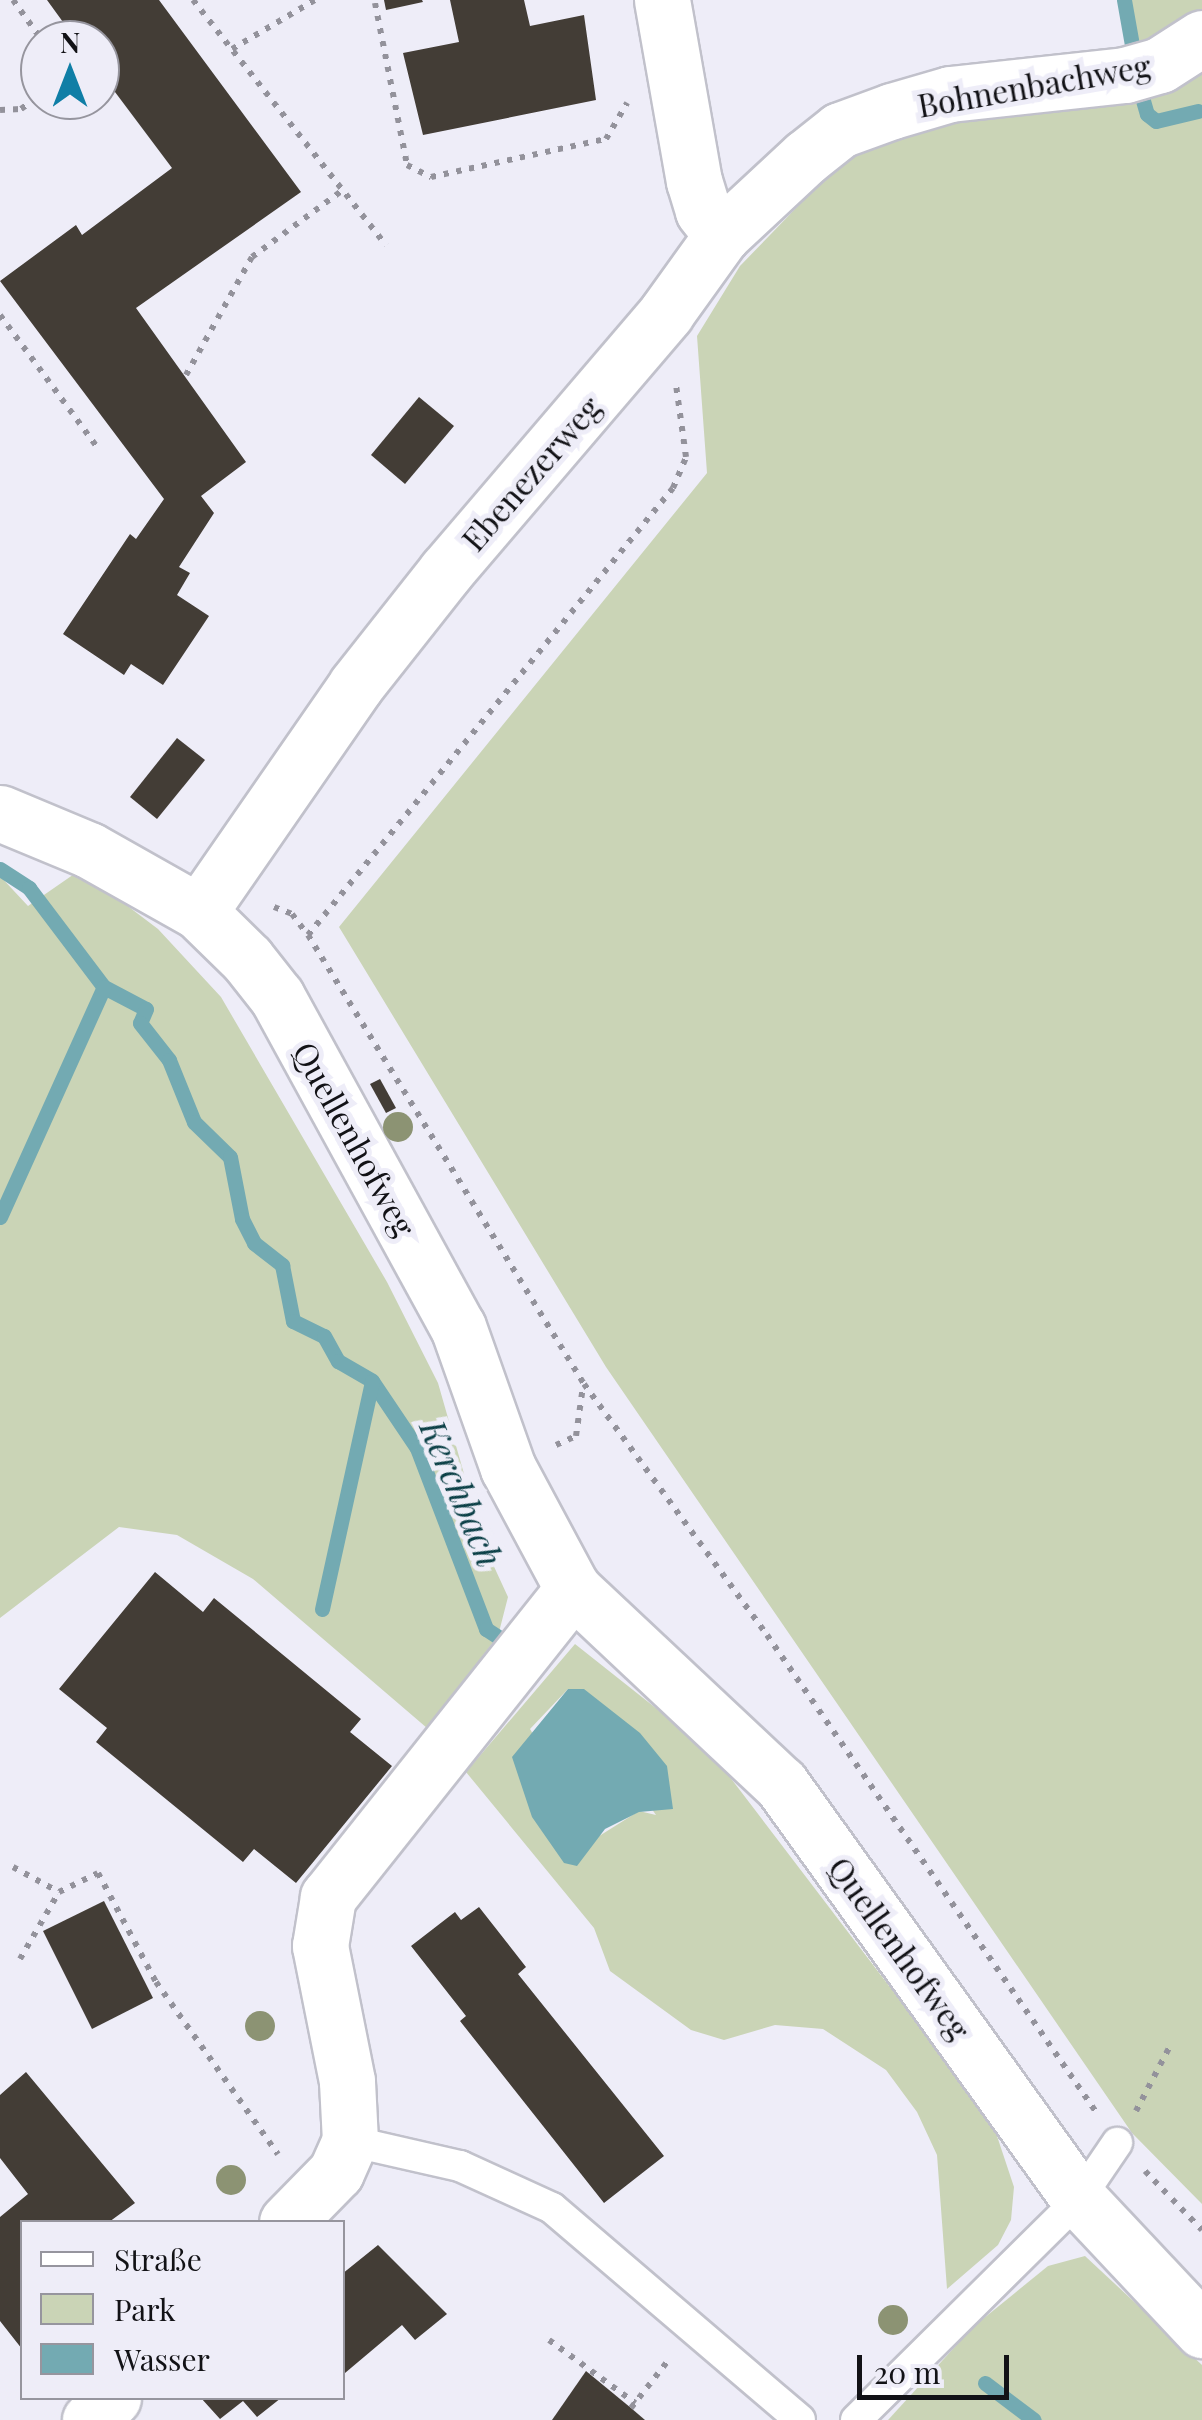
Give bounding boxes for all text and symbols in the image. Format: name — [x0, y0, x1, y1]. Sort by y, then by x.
north arrow — [20, 20, 120, 120]
text: N — [60, 23, 80, 60]
street label: Bohnenbachweg — [915, 46, 1153, 124]
street label: Ebenezerweg — [453, 388, 609, 558]
street label: Quellenhofweg — [286, 1035, 424, 1243]
water label: Kerchbach — [412, 1413, 512, 1573]
street label: Quellenhofweg — [821, 1849, 979, 2047]
legend — [20, 2220, 345, 2400]
text: Straße — [114, 2239, 202, 2279]
text: Park — [114, 2289, 176, 2329]
scale bar — [862, 2335, 1014, 2397]
text: Wasser — [114, 2339, 210, 2379]
text: 20 m — [874, 2352, 940, 2392]

